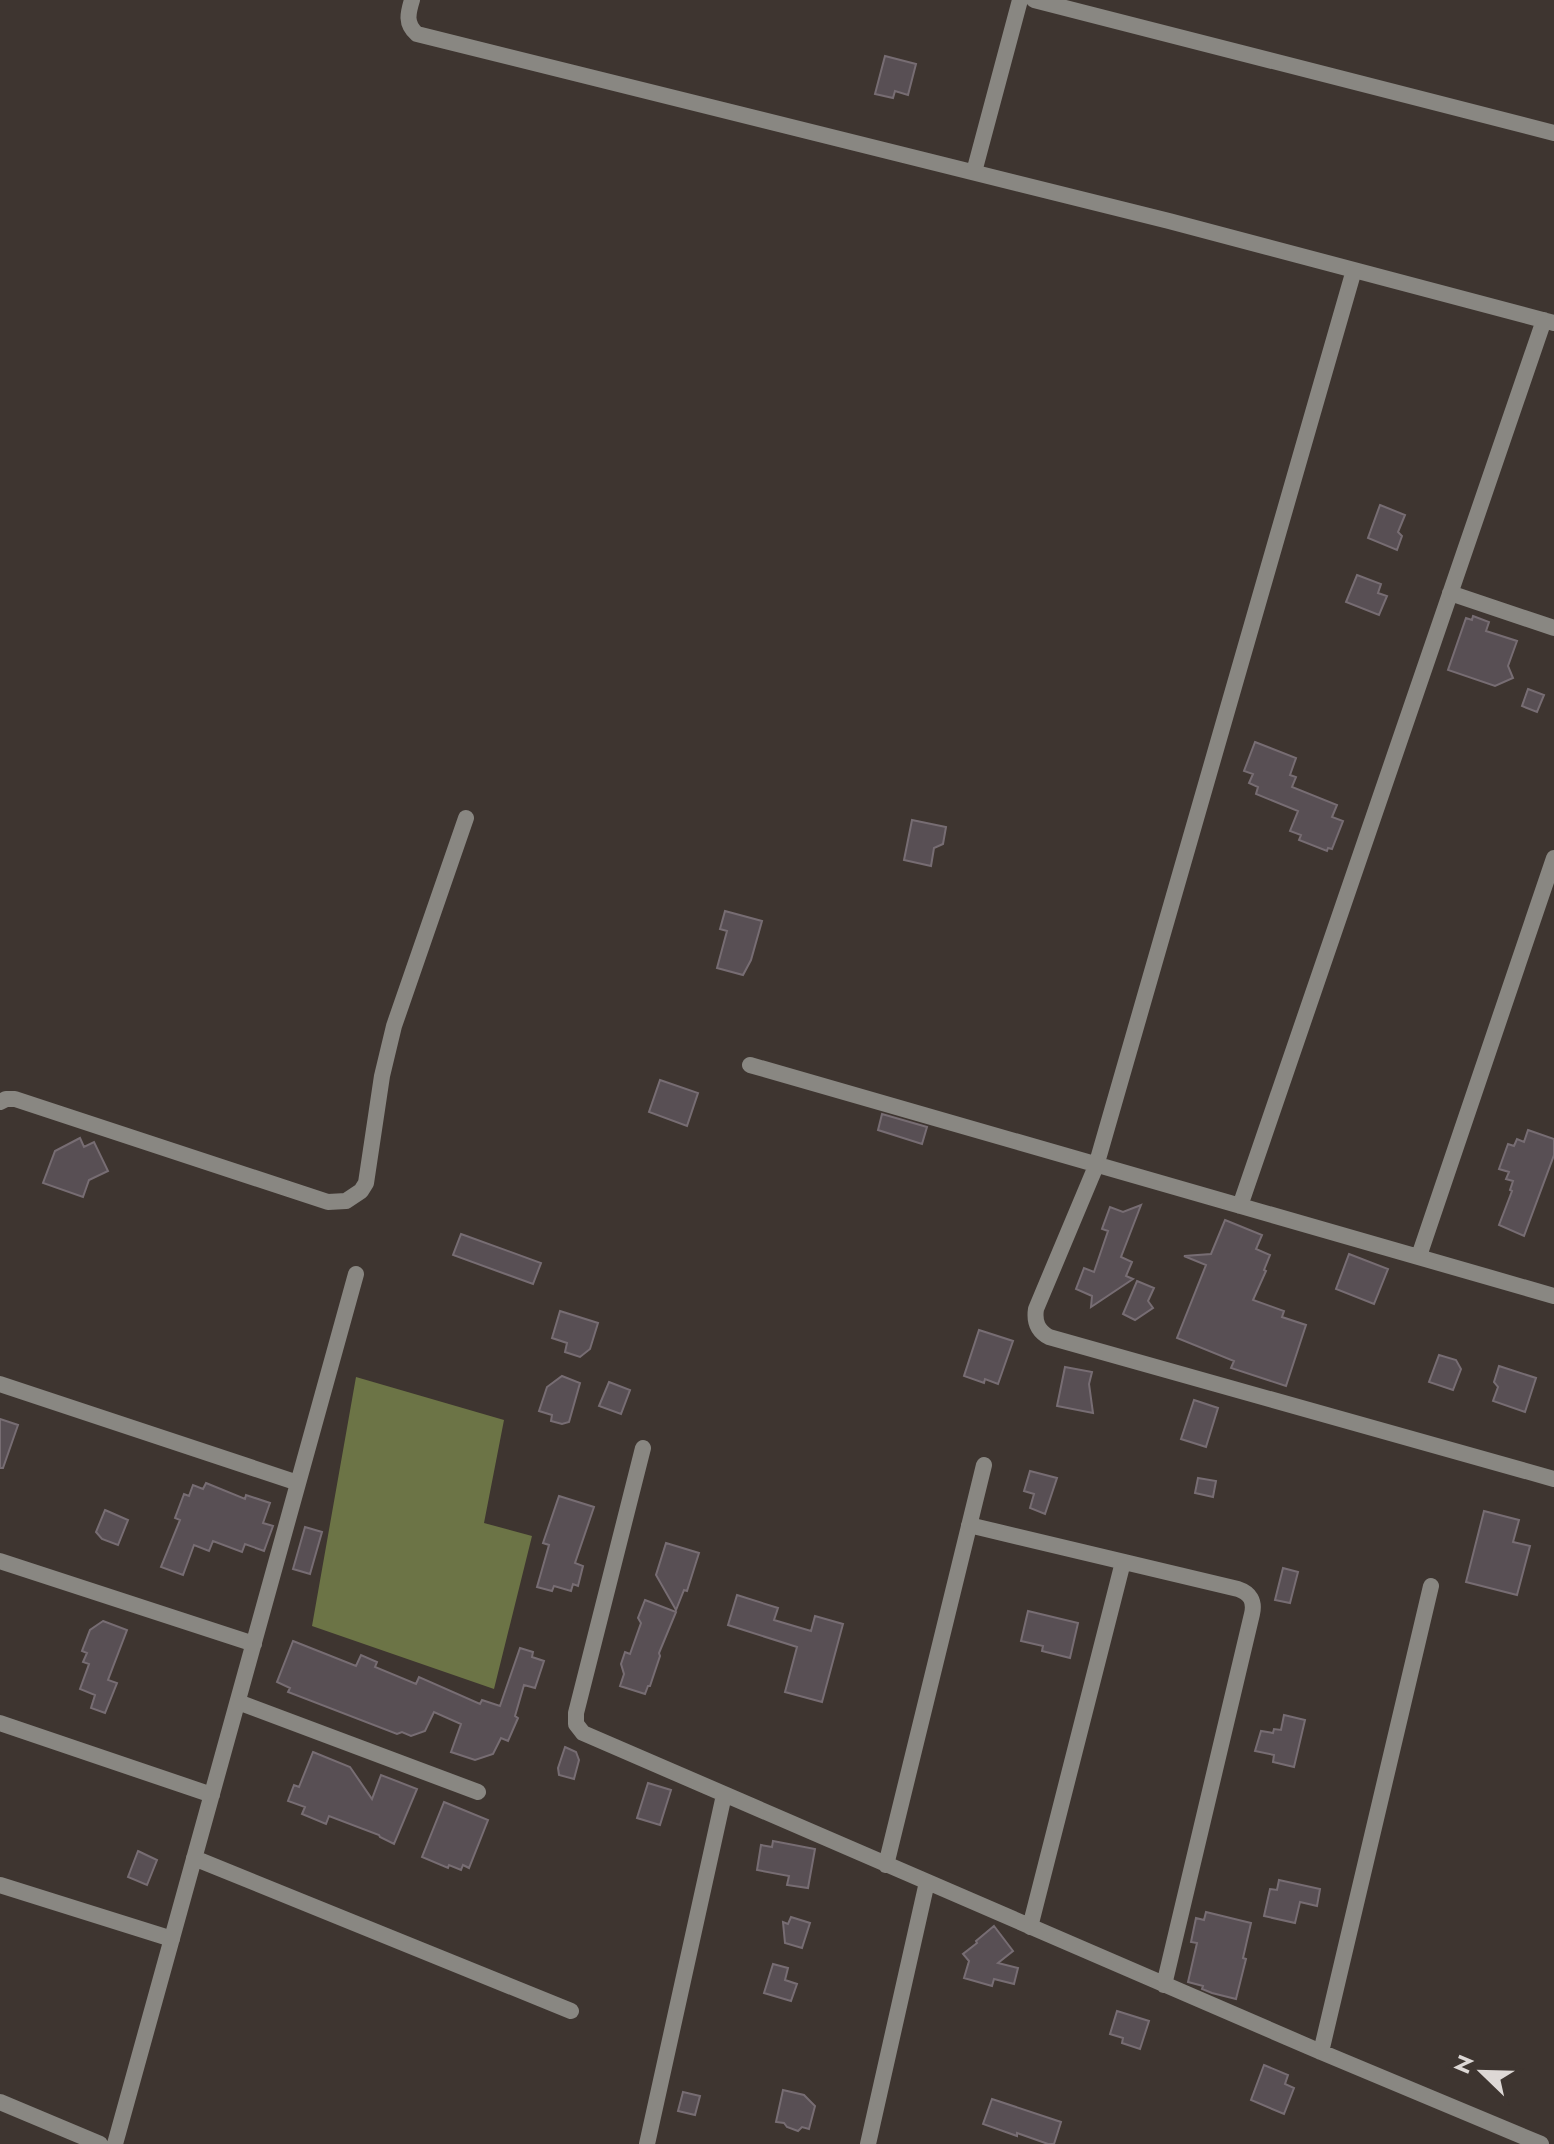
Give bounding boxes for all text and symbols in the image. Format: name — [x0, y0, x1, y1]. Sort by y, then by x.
north arrow — [1442, 2032, 1522, 2112]
text: N — [1445, 2050, 1482, 2078]

